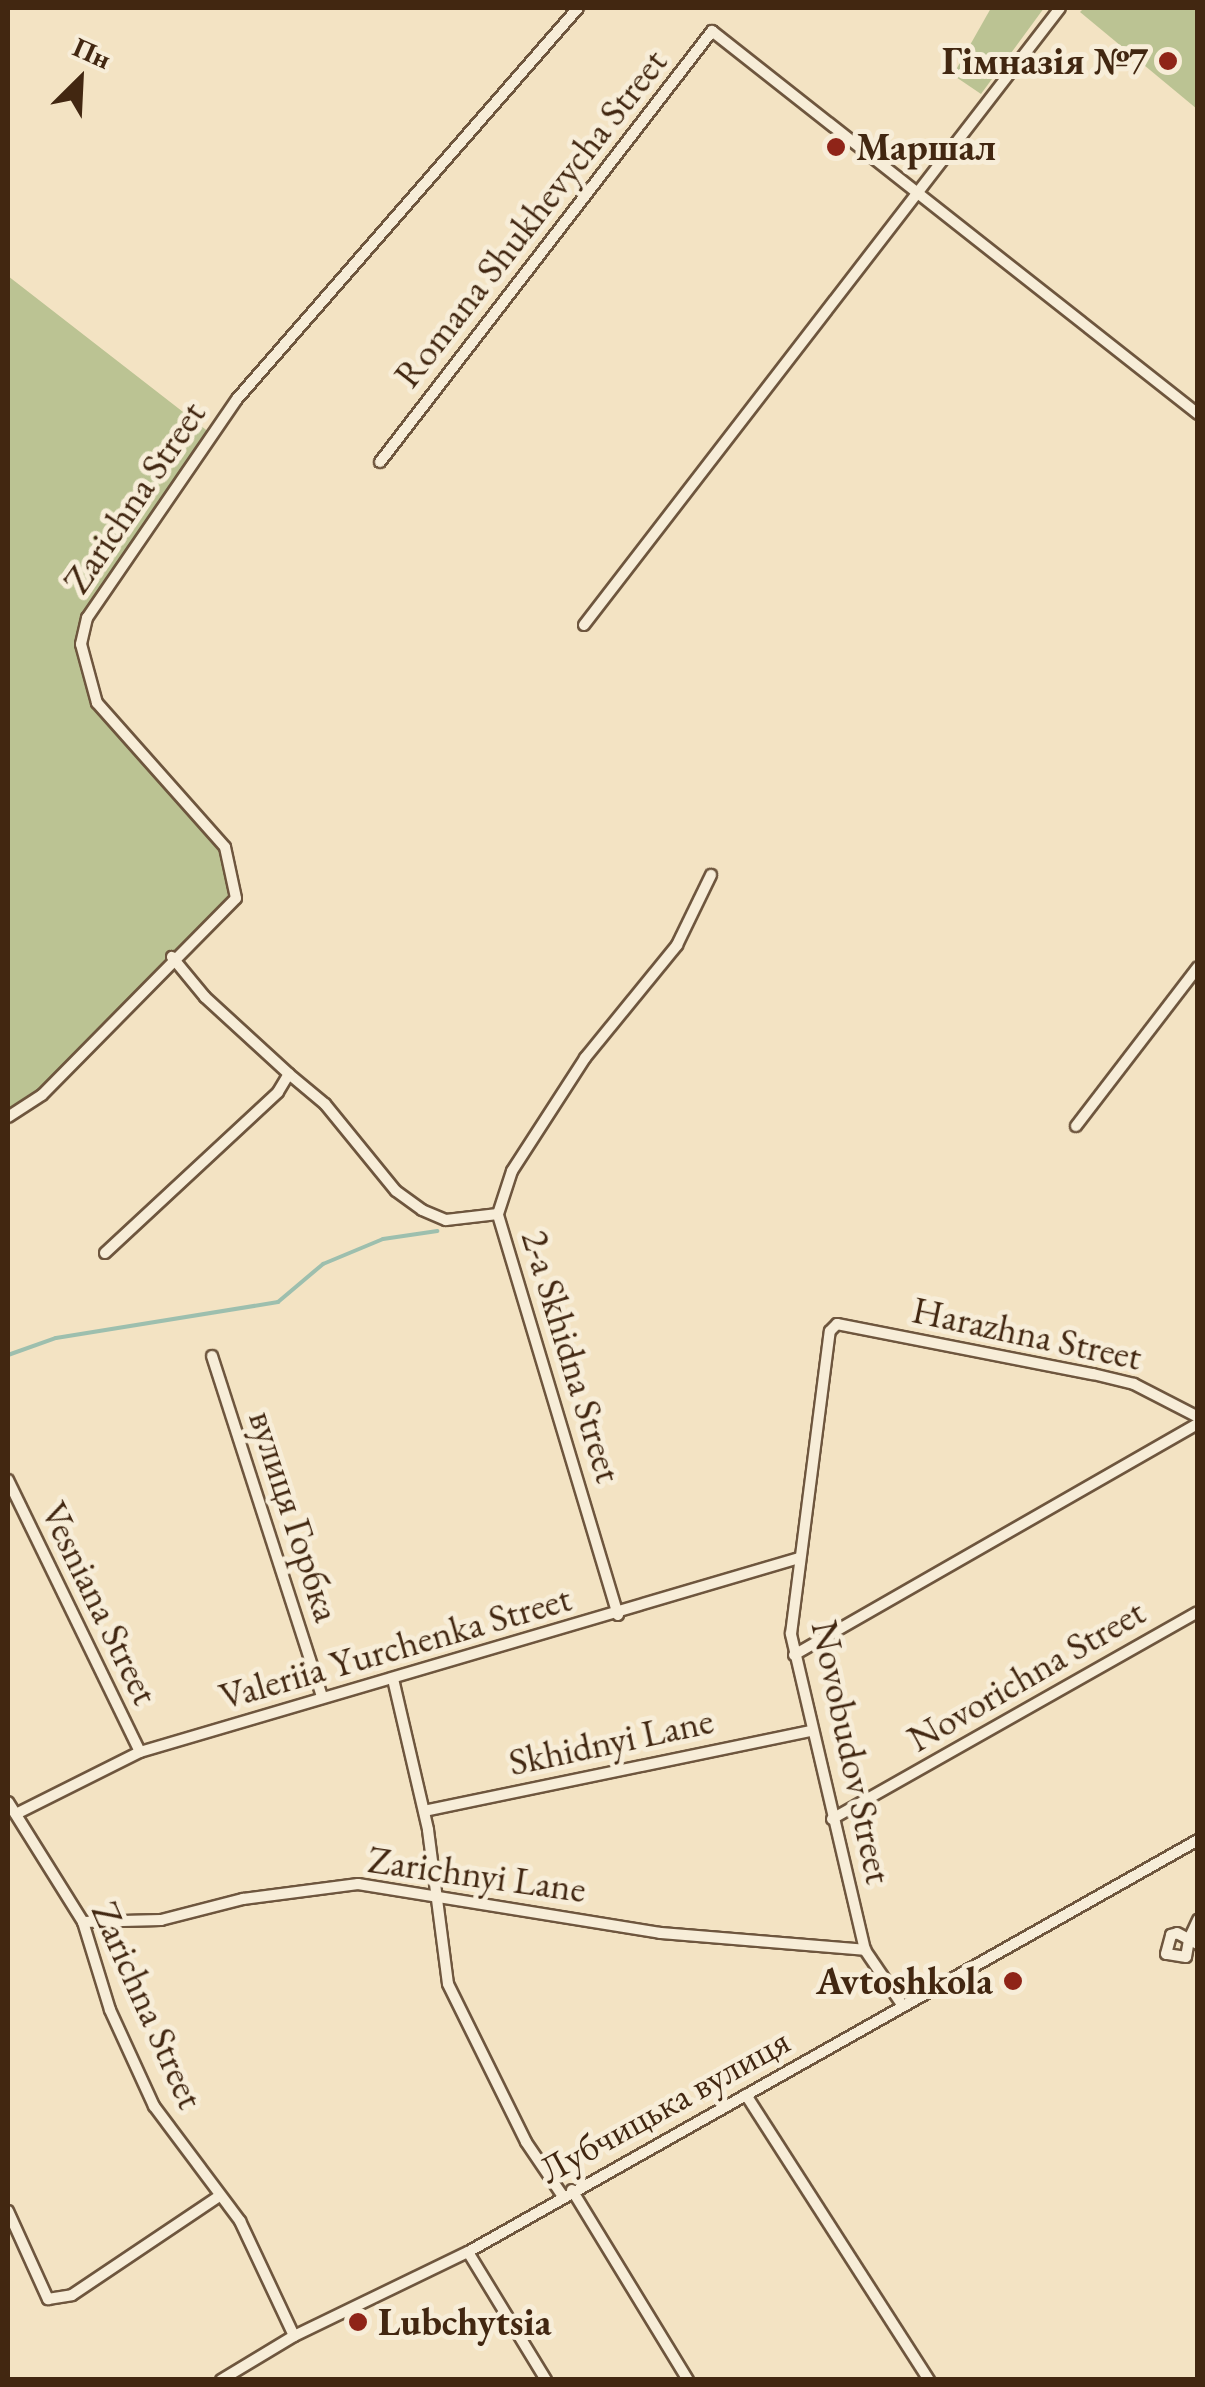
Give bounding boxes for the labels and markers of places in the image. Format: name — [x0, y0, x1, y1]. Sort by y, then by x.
place label: Гімназія №7 — [942, 38, 1148, 84]
marker: Гімназія №7 — [1157, 50, 1179, 72]
place label: Маршал — [856, 124, 996, 170]
marker: Маршал — [825, 136, 847, 158]
place label: Avtoshkola — [816, 1958, 993, 2004]
marker: Avtoshkola — [1002, 1970, 1024, 1992]
place label: Lubchytsia — [378, 2299, 551, 2345]
marker: Lubchytsia — [347, 2311, 369, 2333]

